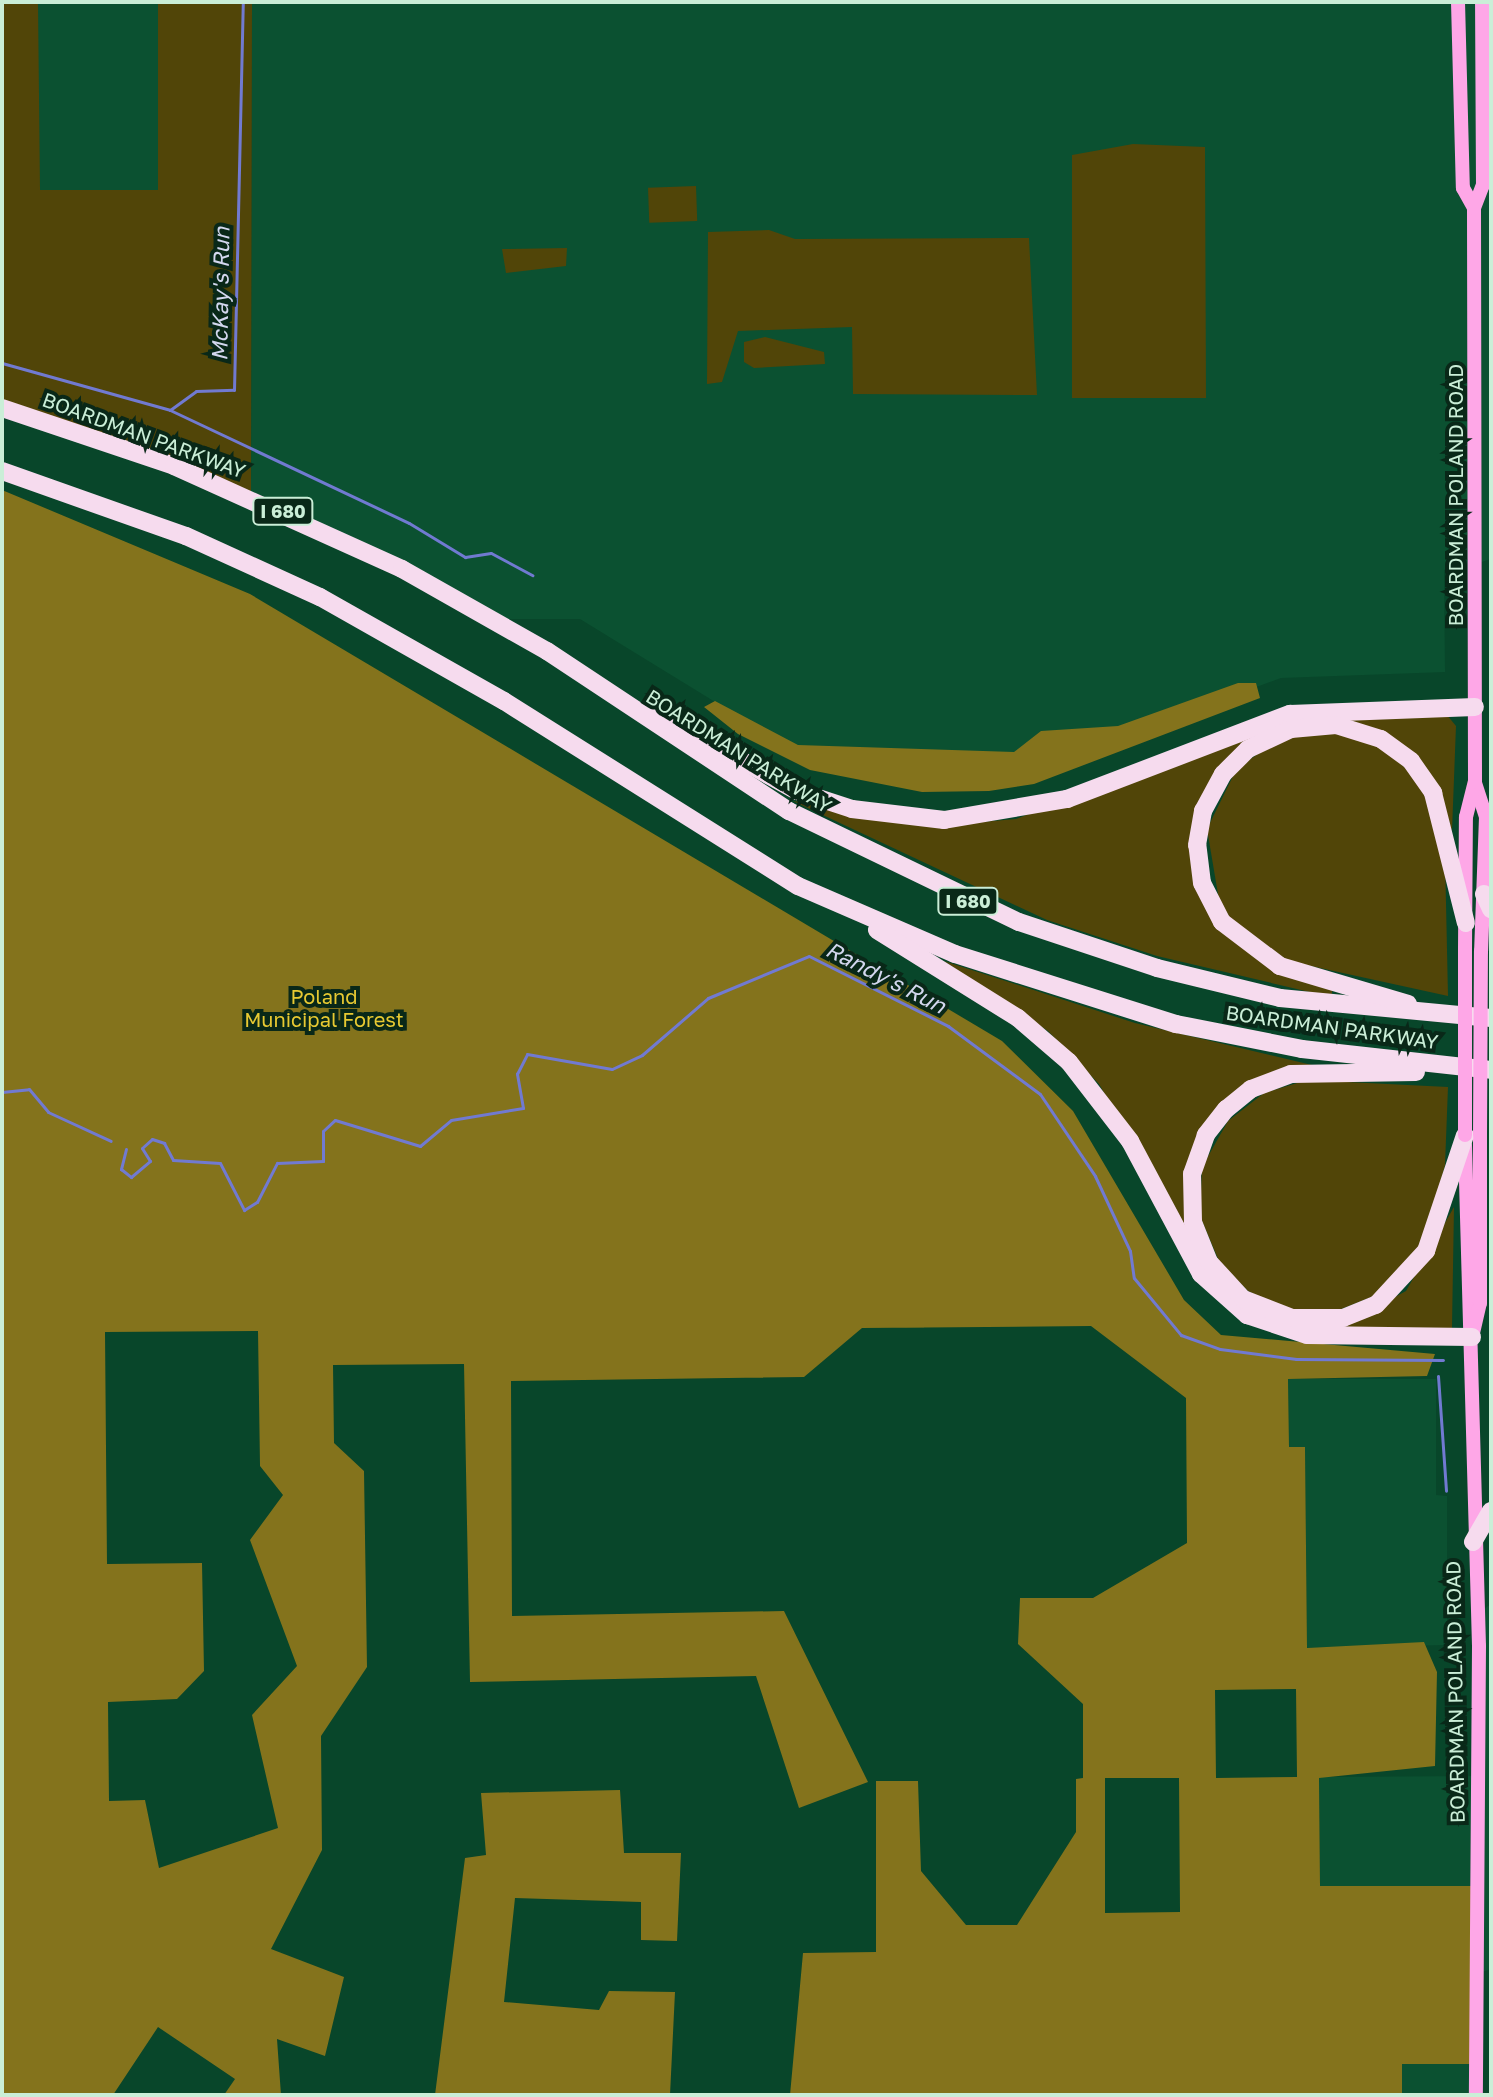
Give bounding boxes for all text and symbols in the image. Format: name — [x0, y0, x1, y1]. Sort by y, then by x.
water label: McKay's Run — [206, 227, 234, 361]
street label: BOARDMAN POLAND ROAD — [1443, 364, 1467, 626]
street label: BOARDMAN PARKWAY — [39, 387, 249, 483]
road number: I 680 — [251, 497, 315, 525]
street label: BOARDMAN PARKWAY — [642, 684, 836, 818]
road number: I 680 — [936, 887, 1000, 915]
water label: Randy's Run — [822, 936, 950, 1018]
park label: Poland Municipal Forest — [244, 984, 404, 1031]
street label: BOARDMAN PARKWAY — [1224, 1000, 1440, 1054]
street label: BOARDMAN POLAND ROAD — [1441, 1561, 1469, 1823]

